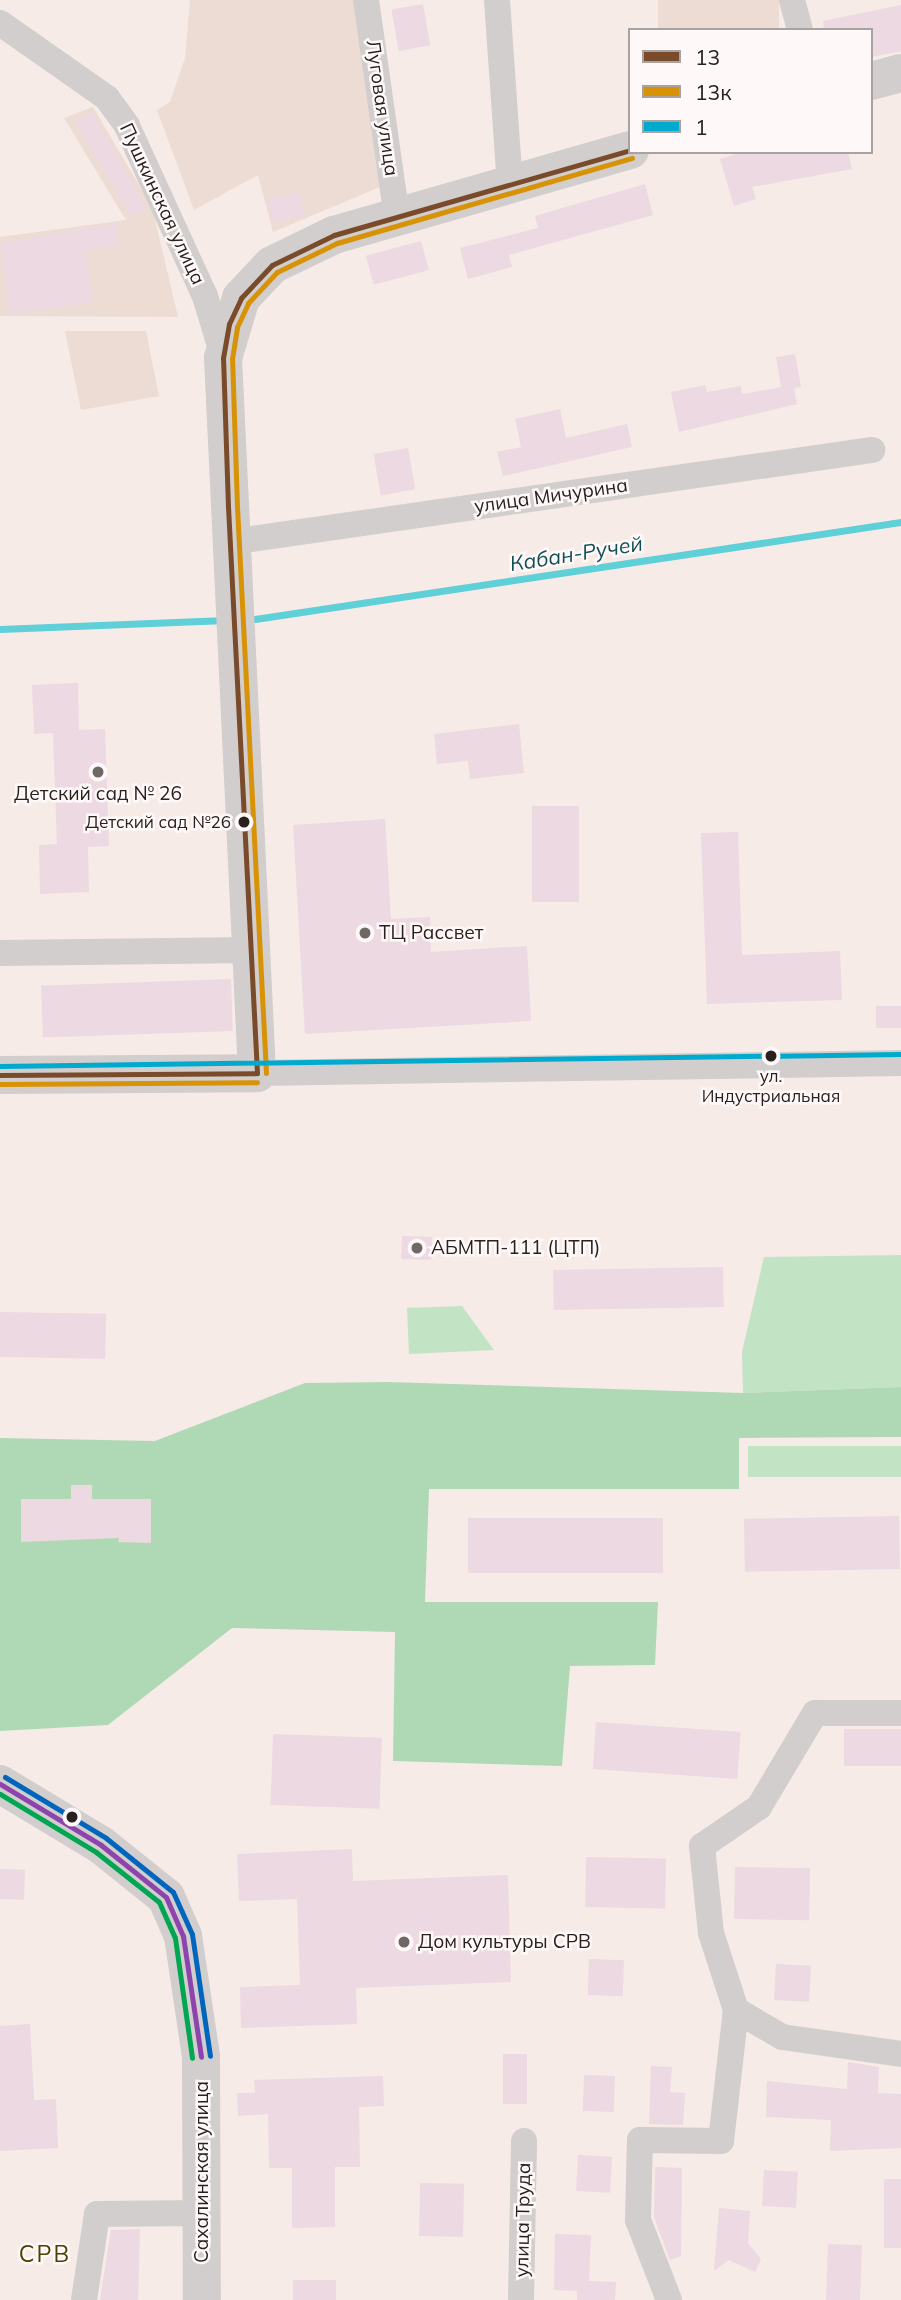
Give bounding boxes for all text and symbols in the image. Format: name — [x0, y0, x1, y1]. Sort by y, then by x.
legend — [628, 28, 873, 154]
street label: Луговая улица — [361, 38, 403, 178]
text: 13 — [695, 44, 720, 70]
text: 13к — [695, 79, 732, 105]
text: 1 — [695, 114, 708, 140]
street label: Пушкинская улица — [115, 120, 209, 288]
street label: улица Мичурина — [473, 474, 629, 518]
water label: Кабан-Ручей — [508, 530, 644, 576]
marker: Детский сад № 26 — [90, 764, 106, 780]
place label: Детский сад № 26 — [14, 783, 182, 805]
place label: Детский сад №26 — [85, 812, 231, 832]
marker: Детский сад №26 — [237, 815, 251, 829]
place label: ТЦ Рассвет — [379, 922, 483, 944]
marker: ТЦ Рассвет — [357, 925, 373, 941]
marker: ул. Индустриальная — [764, 1049, 778, 1063]
place label: ул. Индустриальная — [702, 1066, 840, 1106]
place label: АБМТП-111 (ЦТП) — [431, 1237, 600, 1259]
marker: АБМТП-111 (ЦТП) — [409, 1240, 425, 1256]
unlabelled marker — [65, 1810, 79, 1824]
place label: Дом культуры СРВ — [418, 1931, 591, 1953]
marker: Дом культуры СРВ — [396, 1934, 412, 1950]
street label: Сахалинская улица — [191, 2081, 213, 2263]
street label: улица Труда — [511, 2162, 535, 2278]
district label: СРВ — [19, 2240, 71, 2268]

